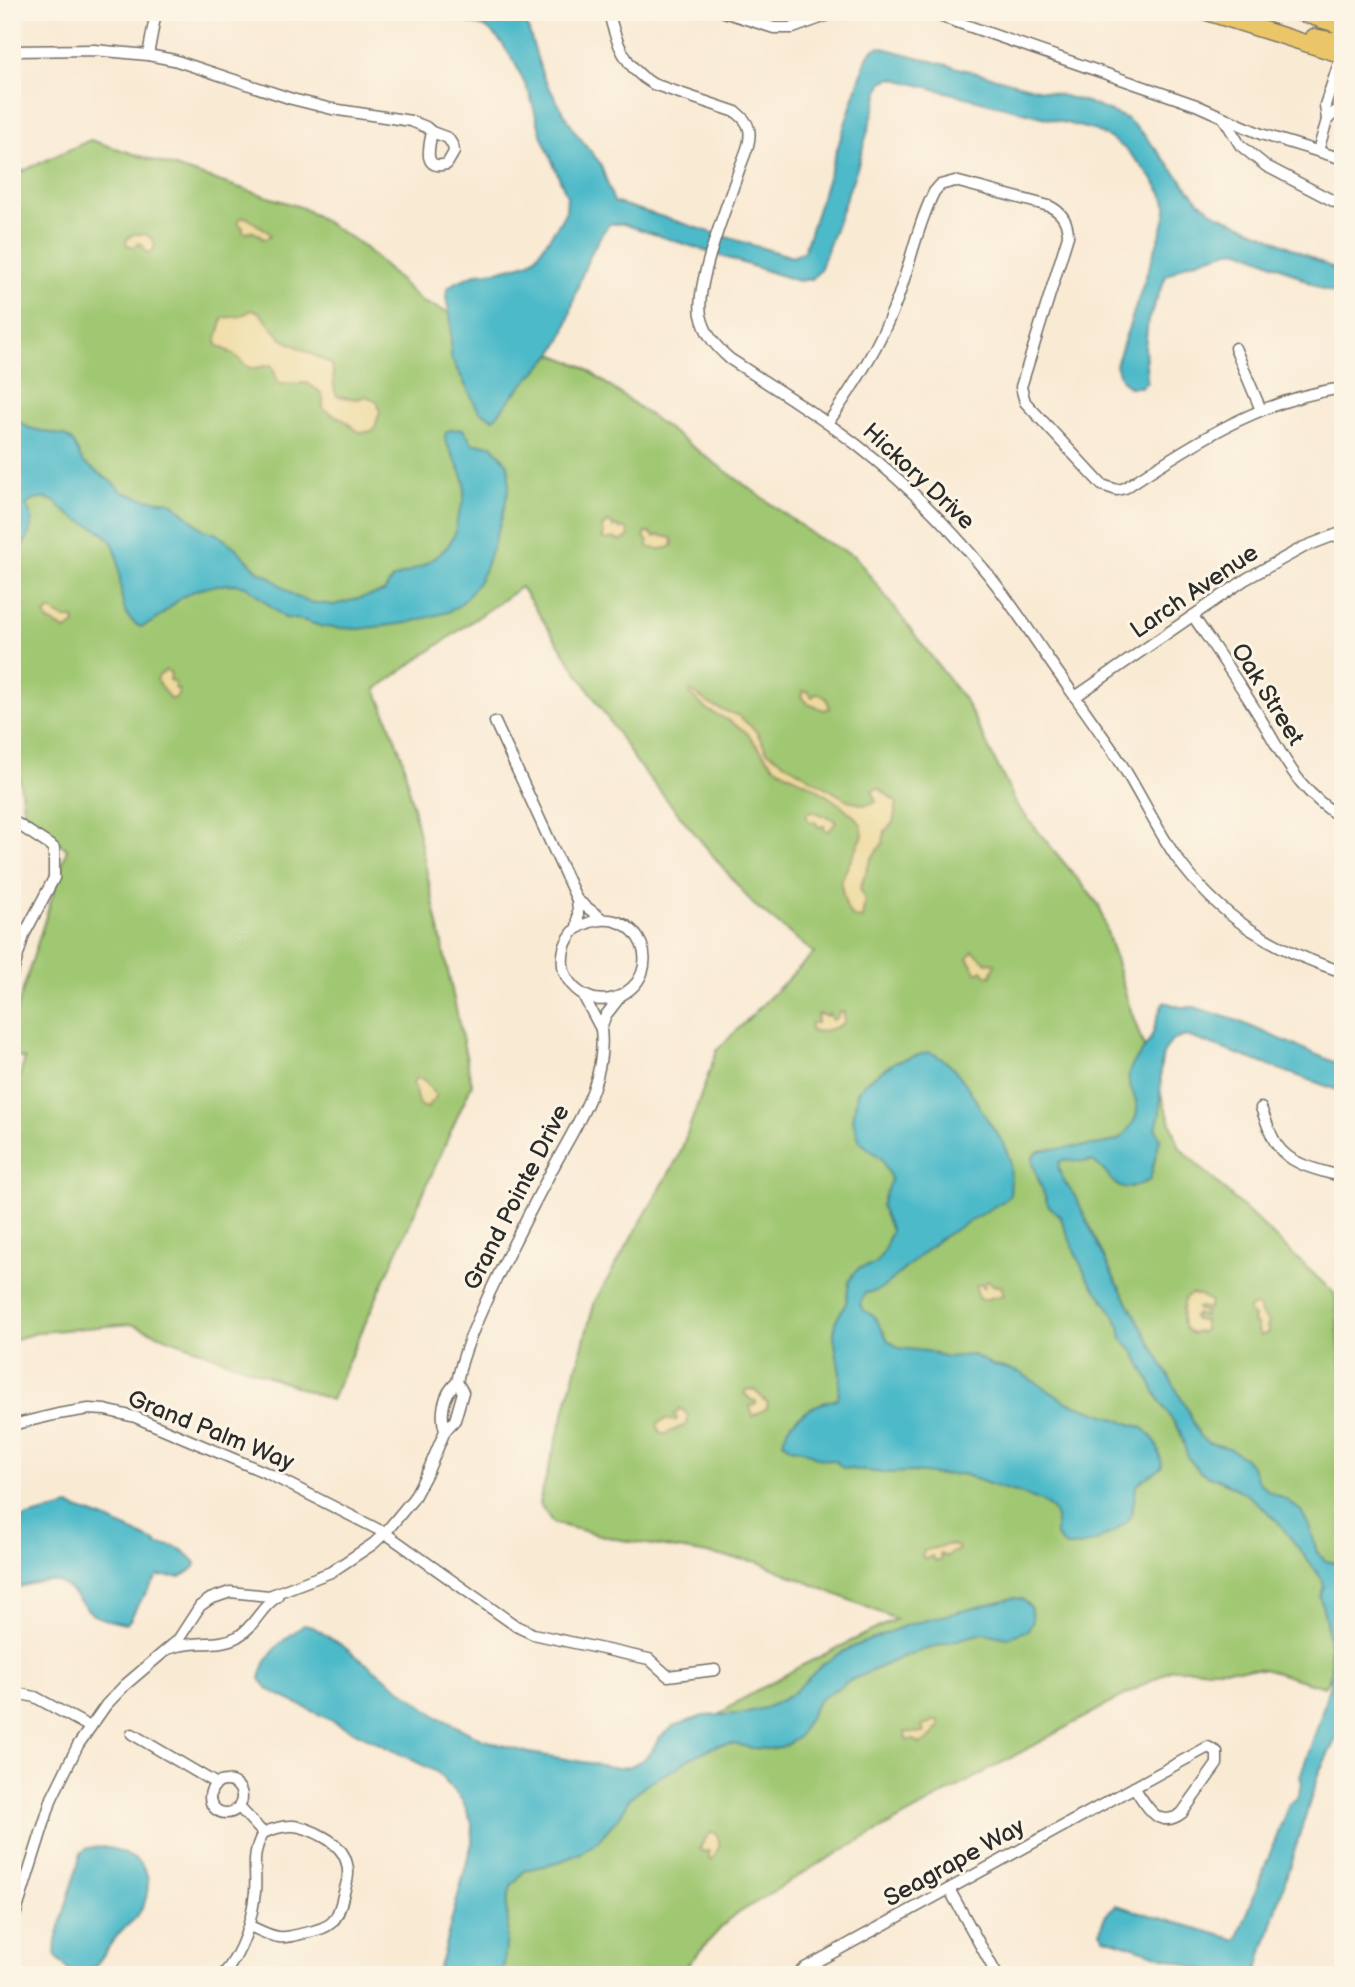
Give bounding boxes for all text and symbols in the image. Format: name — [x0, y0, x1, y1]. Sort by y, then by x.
street label: Hickory Drive — [856, 417, 981, 536]
street label: Larch Avenue — [1125, 538, 1264, 645]
street label: Oak Street — [1225, 638, 1311, 751]
street label: Grand Pointe Drive — [457, 1100, 576, 1295]
street label: Grand Palm Way — [123, 1384, 298, 1477]
street label: Seagrape Way — [879, 1812, 1030, 1913]

